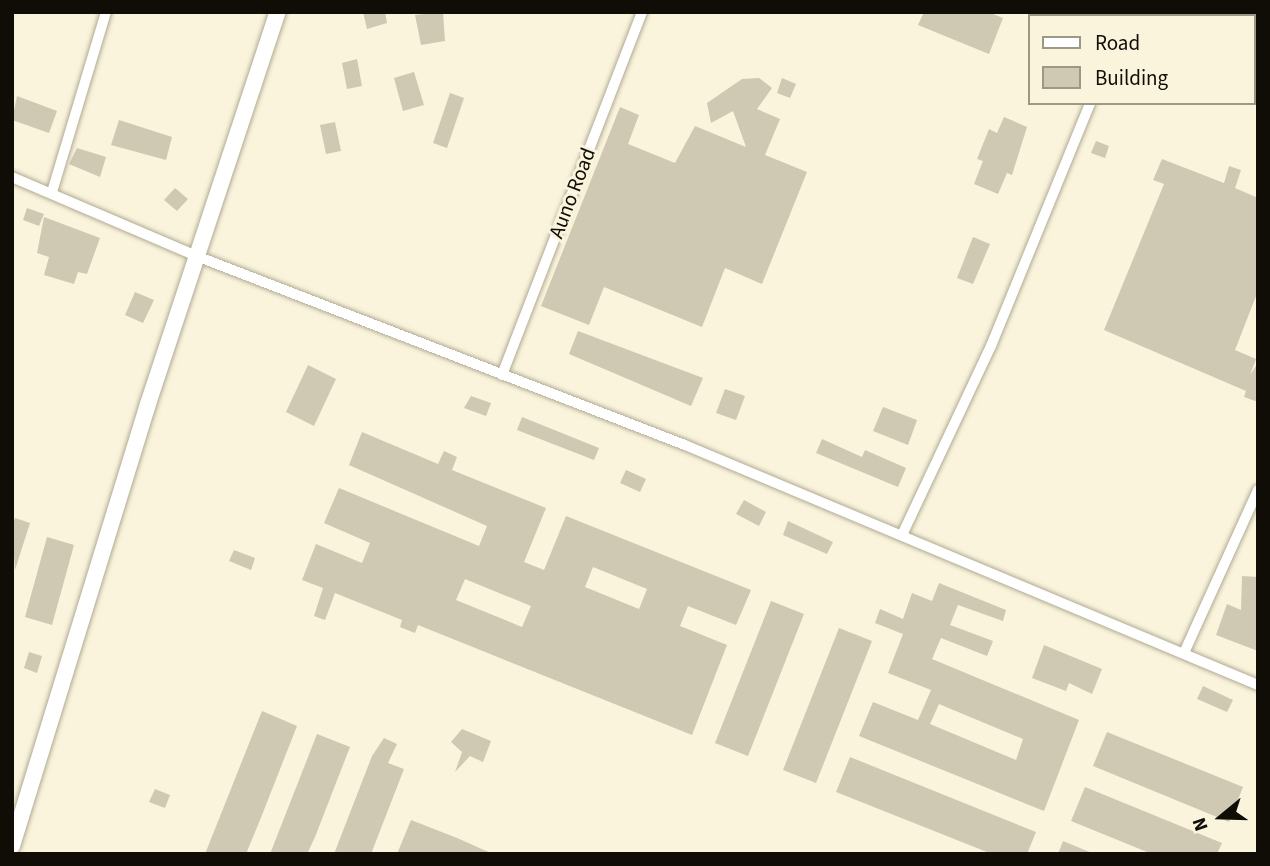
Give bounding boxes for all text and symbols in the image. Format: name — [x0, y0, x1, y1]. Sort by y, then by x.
legend — [1028, 14, 1256, 105]
text: Road — [1095, 28, 1140, 58]
text: Building — [1095, 63, 1168, 93]
street label: Auno Road — [543, 144, 601, 242]
north arrow — [1186, 782, 1256, 852]
text: N — [1186, 814, 1215, 834]

